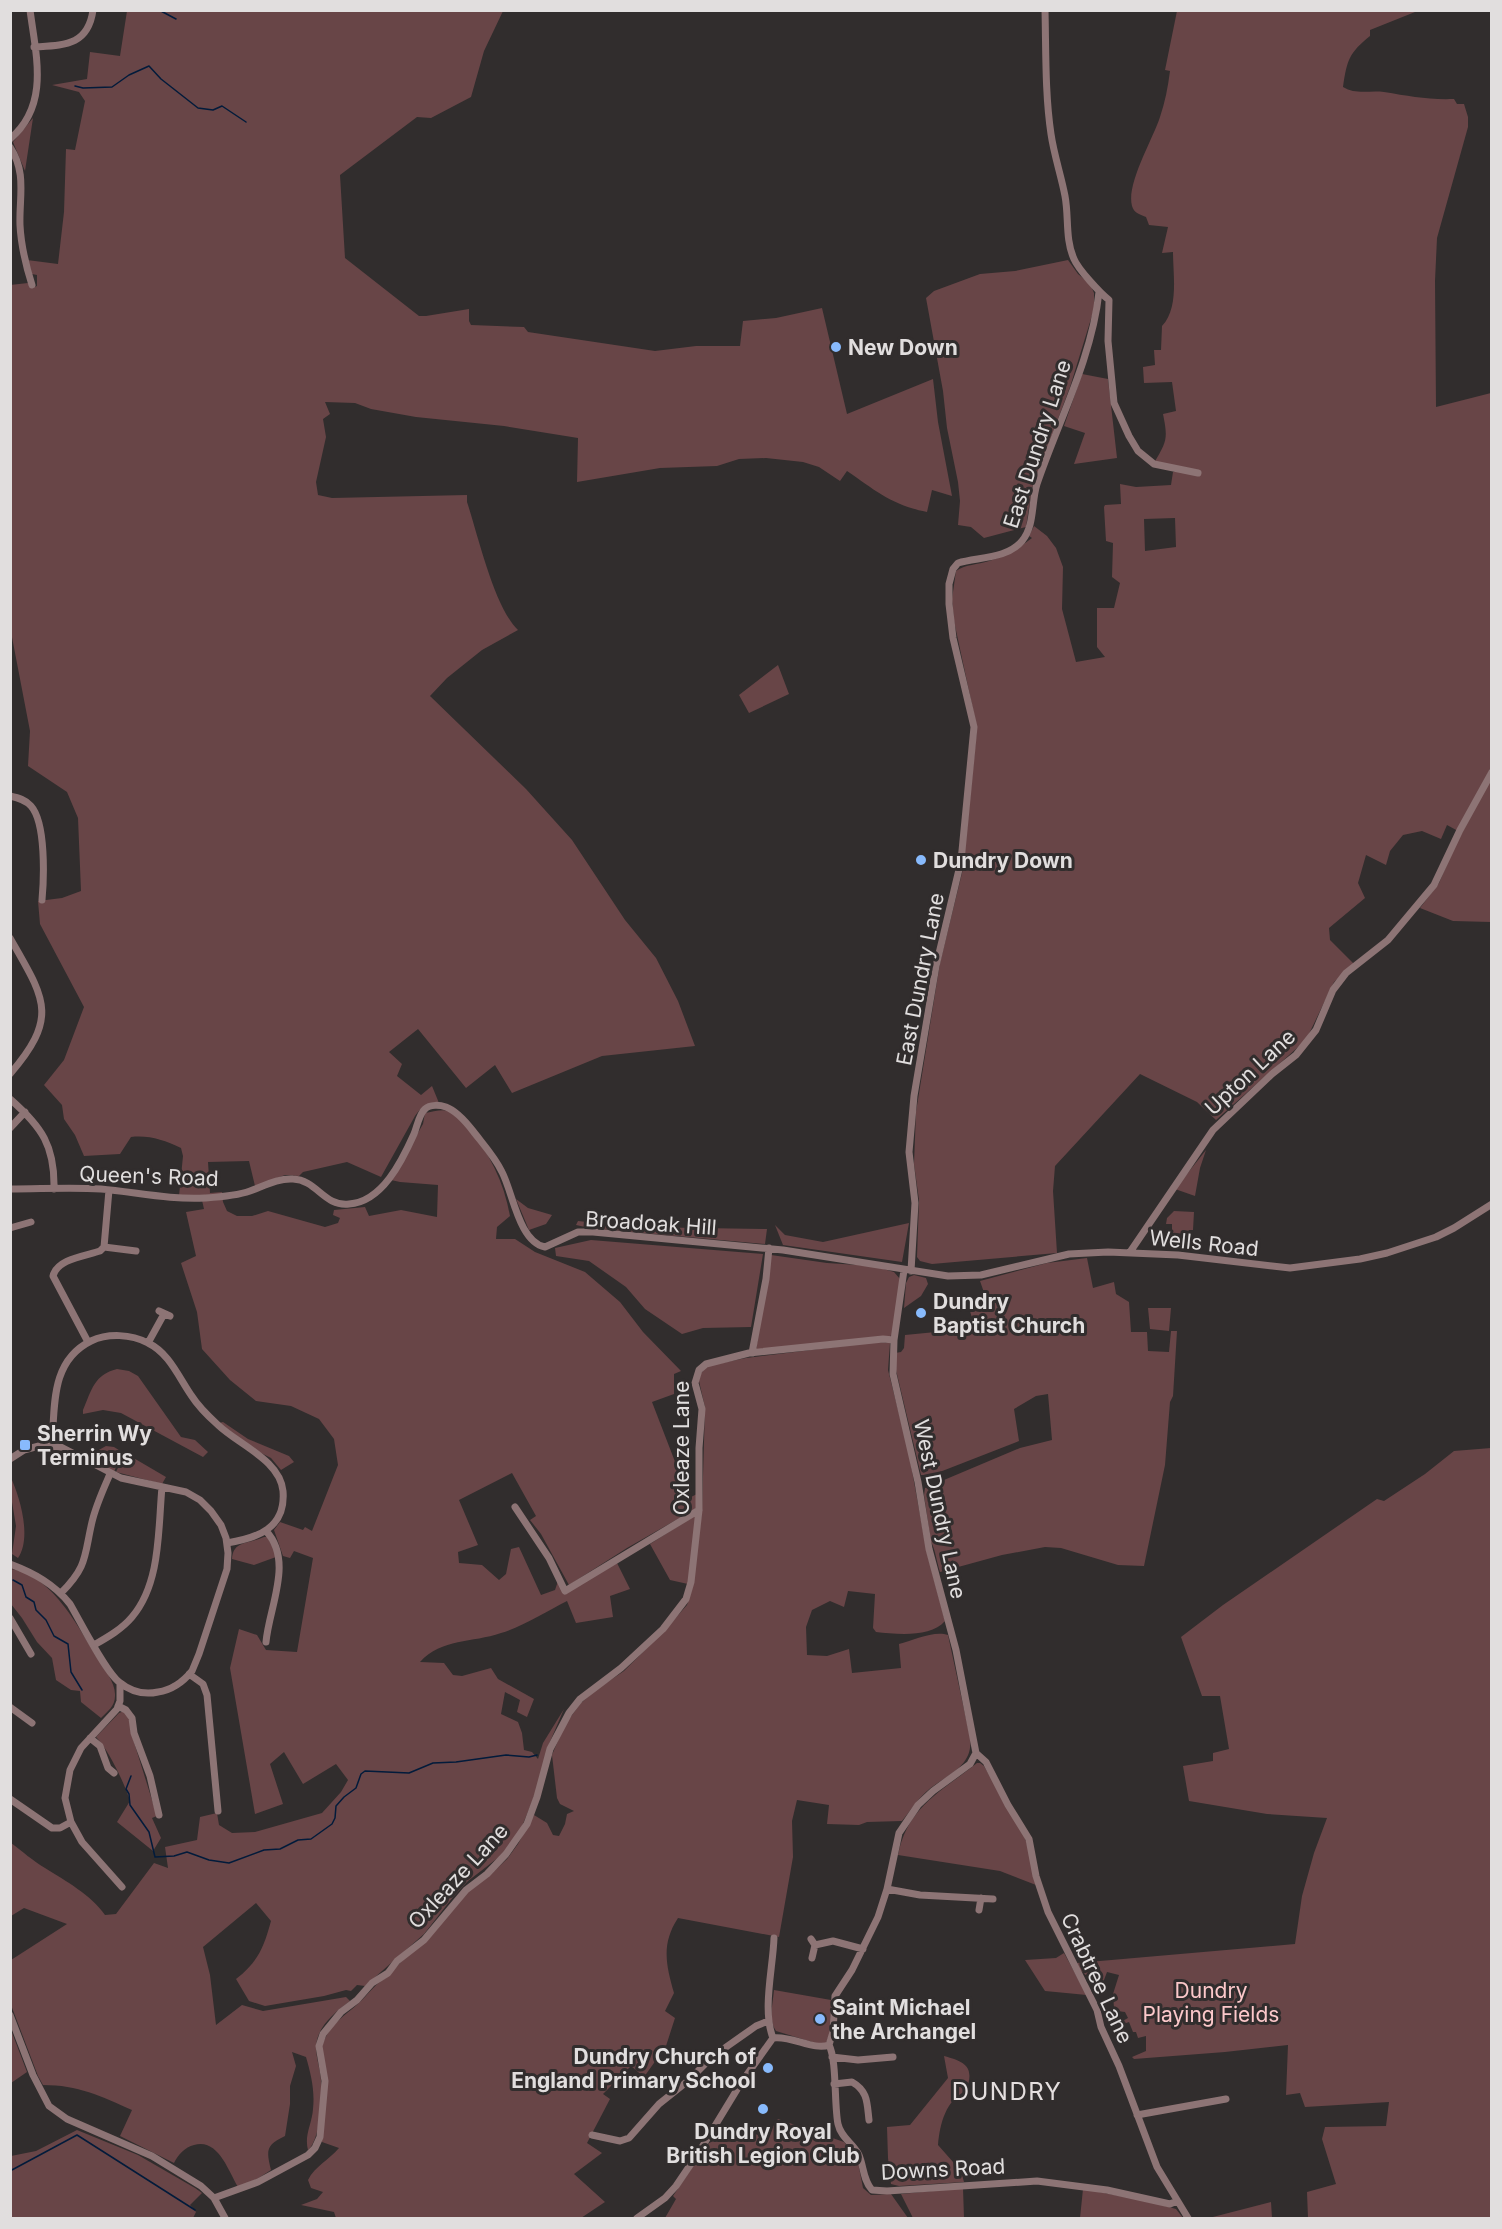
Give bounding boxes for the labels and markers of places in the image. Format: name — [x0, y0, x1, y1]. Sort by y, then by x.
place label: New Down — [848, 335, 958, 360]
marker: New Down — [829, 340, 843, 354]
place label: Dundry Down — [933, 848, 1073, 873]
marker: Dundry Down — [914, 853, 928, 867]
place label: Dundry Baptist Church — [933, 1289, 1085, 1338]
marker: Dundry Baptist Church — [914, 1306, 928, 1320]
place label: Sherrin Wy Terminus — [37, 1421, 152, 1470]
marker: Sherrin Wy Terminus — [18, 1438, 32, 1452]
place label: Saint Michael the Archangel — [832, 1995, 976, 2044]
marker: Saint Michael the Archangel — [813, 2012, 827, 2026]
place label: Dundry Church of England Primary School — [511, 2044, 757, 2093]
marker: Dundry Church of England Primary School — [761, 2061, 775, 2075]
marker: Dundry Royal British Legion Club — [756, 2102, 770, 2116]
place label: Dundry Royal British Legion Club — [666, 2119, 860, 2168]

